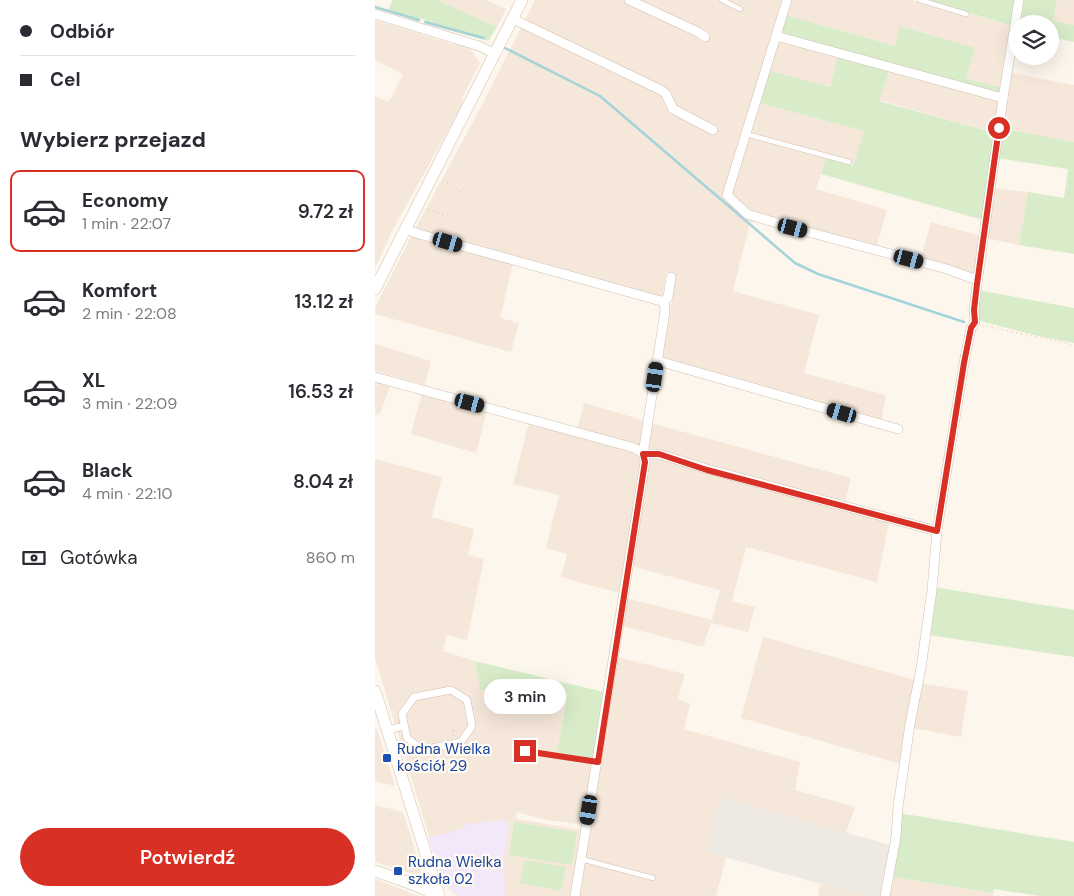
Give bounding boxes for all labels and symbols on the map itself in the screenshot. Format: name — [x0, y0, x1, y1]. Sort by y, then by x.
route start — [988, 117, 1010, 139]
car — [776, 217, 809, 239]
car — [431, 231, 464, 253]
car — [892, 248, 925, 270]
car — [645, 361, 664, 393]
car — [453, 392, 486, 414]
car — [825, 402, 858, 424]
callout: 3 min — [484, 678, 566, 714]
place label: Rudna Wielka kościół 29 — [397, 739, 490, 776]
route end — [514, 740, 536, 762]
marker: Rudna Wielka kościół 29 — [381, 752, 393, 764]
car — [579, 794, 598, 826]
place label: Rudna Wielka szkoła 02 — [408, 852, 501, 889]
marker: Rudna Wielka szkoła 02 — [392, 865, 404, 877]

